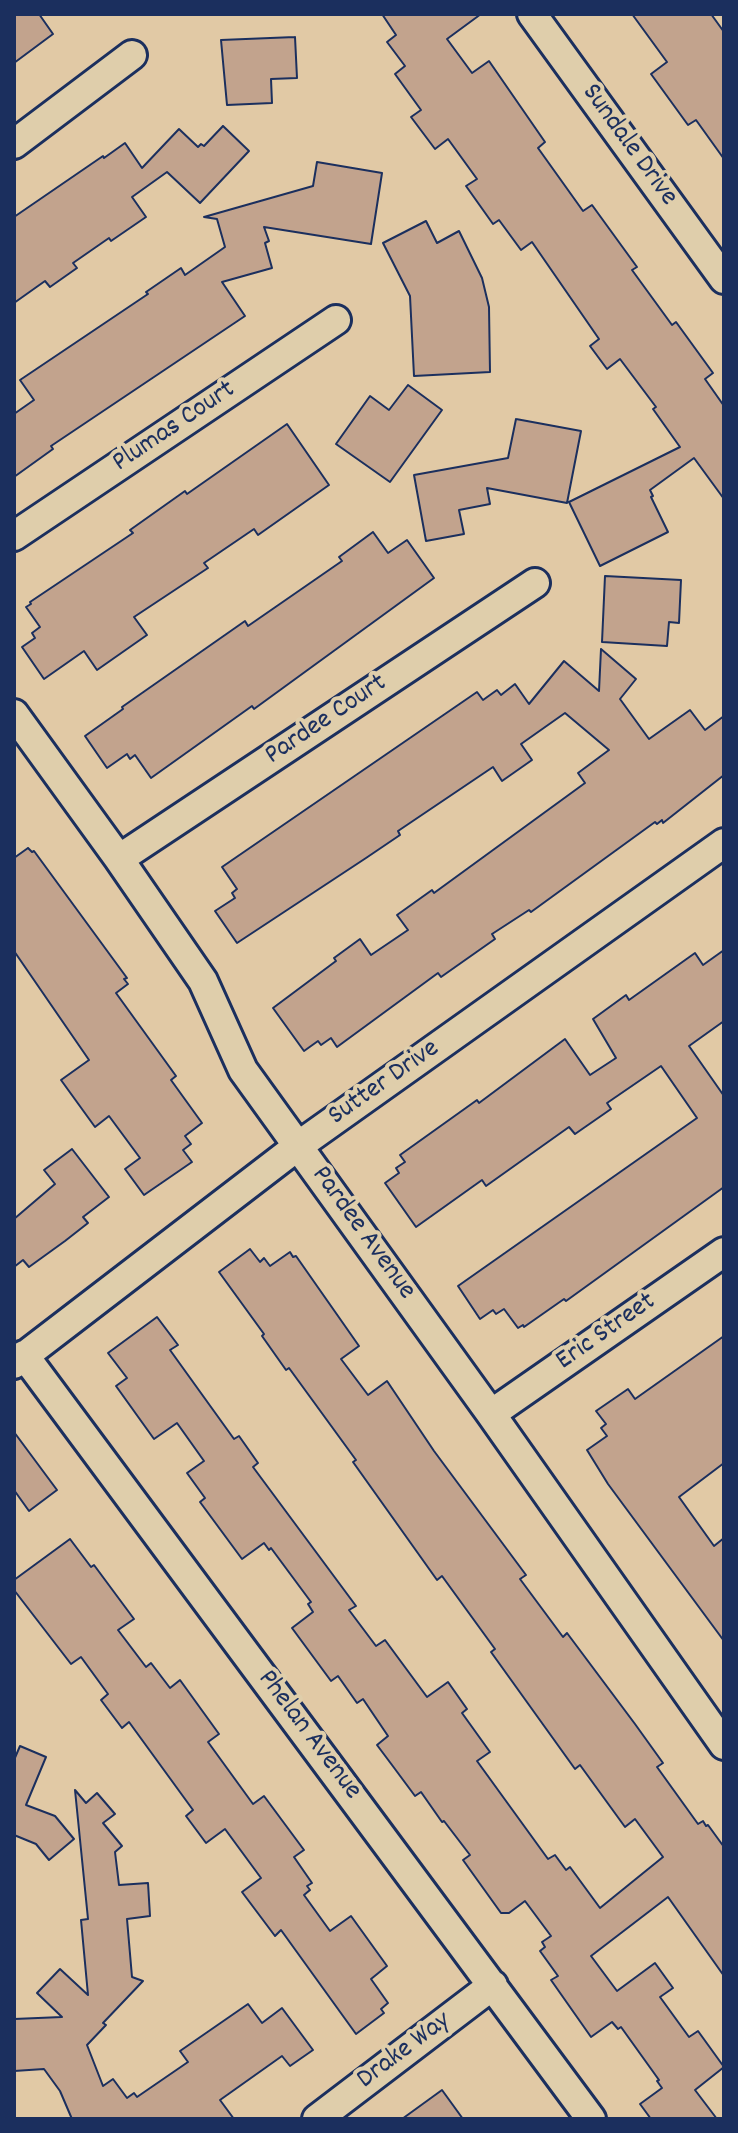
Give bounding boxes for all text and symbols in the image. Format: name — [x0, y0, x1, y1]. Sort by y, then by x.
street label: Sundale Drive — [572, 78, 684, 214]
street label: Plumas Court — [107, 375, 243, 481]
street label: Pardee Court — [260, 668, 394, 774]
street label: Sutter Drive — [323, 1033, 447, 1135]
street label: Pardee Avenue — [302, 1161, 422, 1307]
street label: Eric Street — [551, 1287, 663, 1379]
street label: Phelan Avenue — [248, 1665, 368, 1807]
street label: Drake Way — [351, 2006, 459, 2098]

